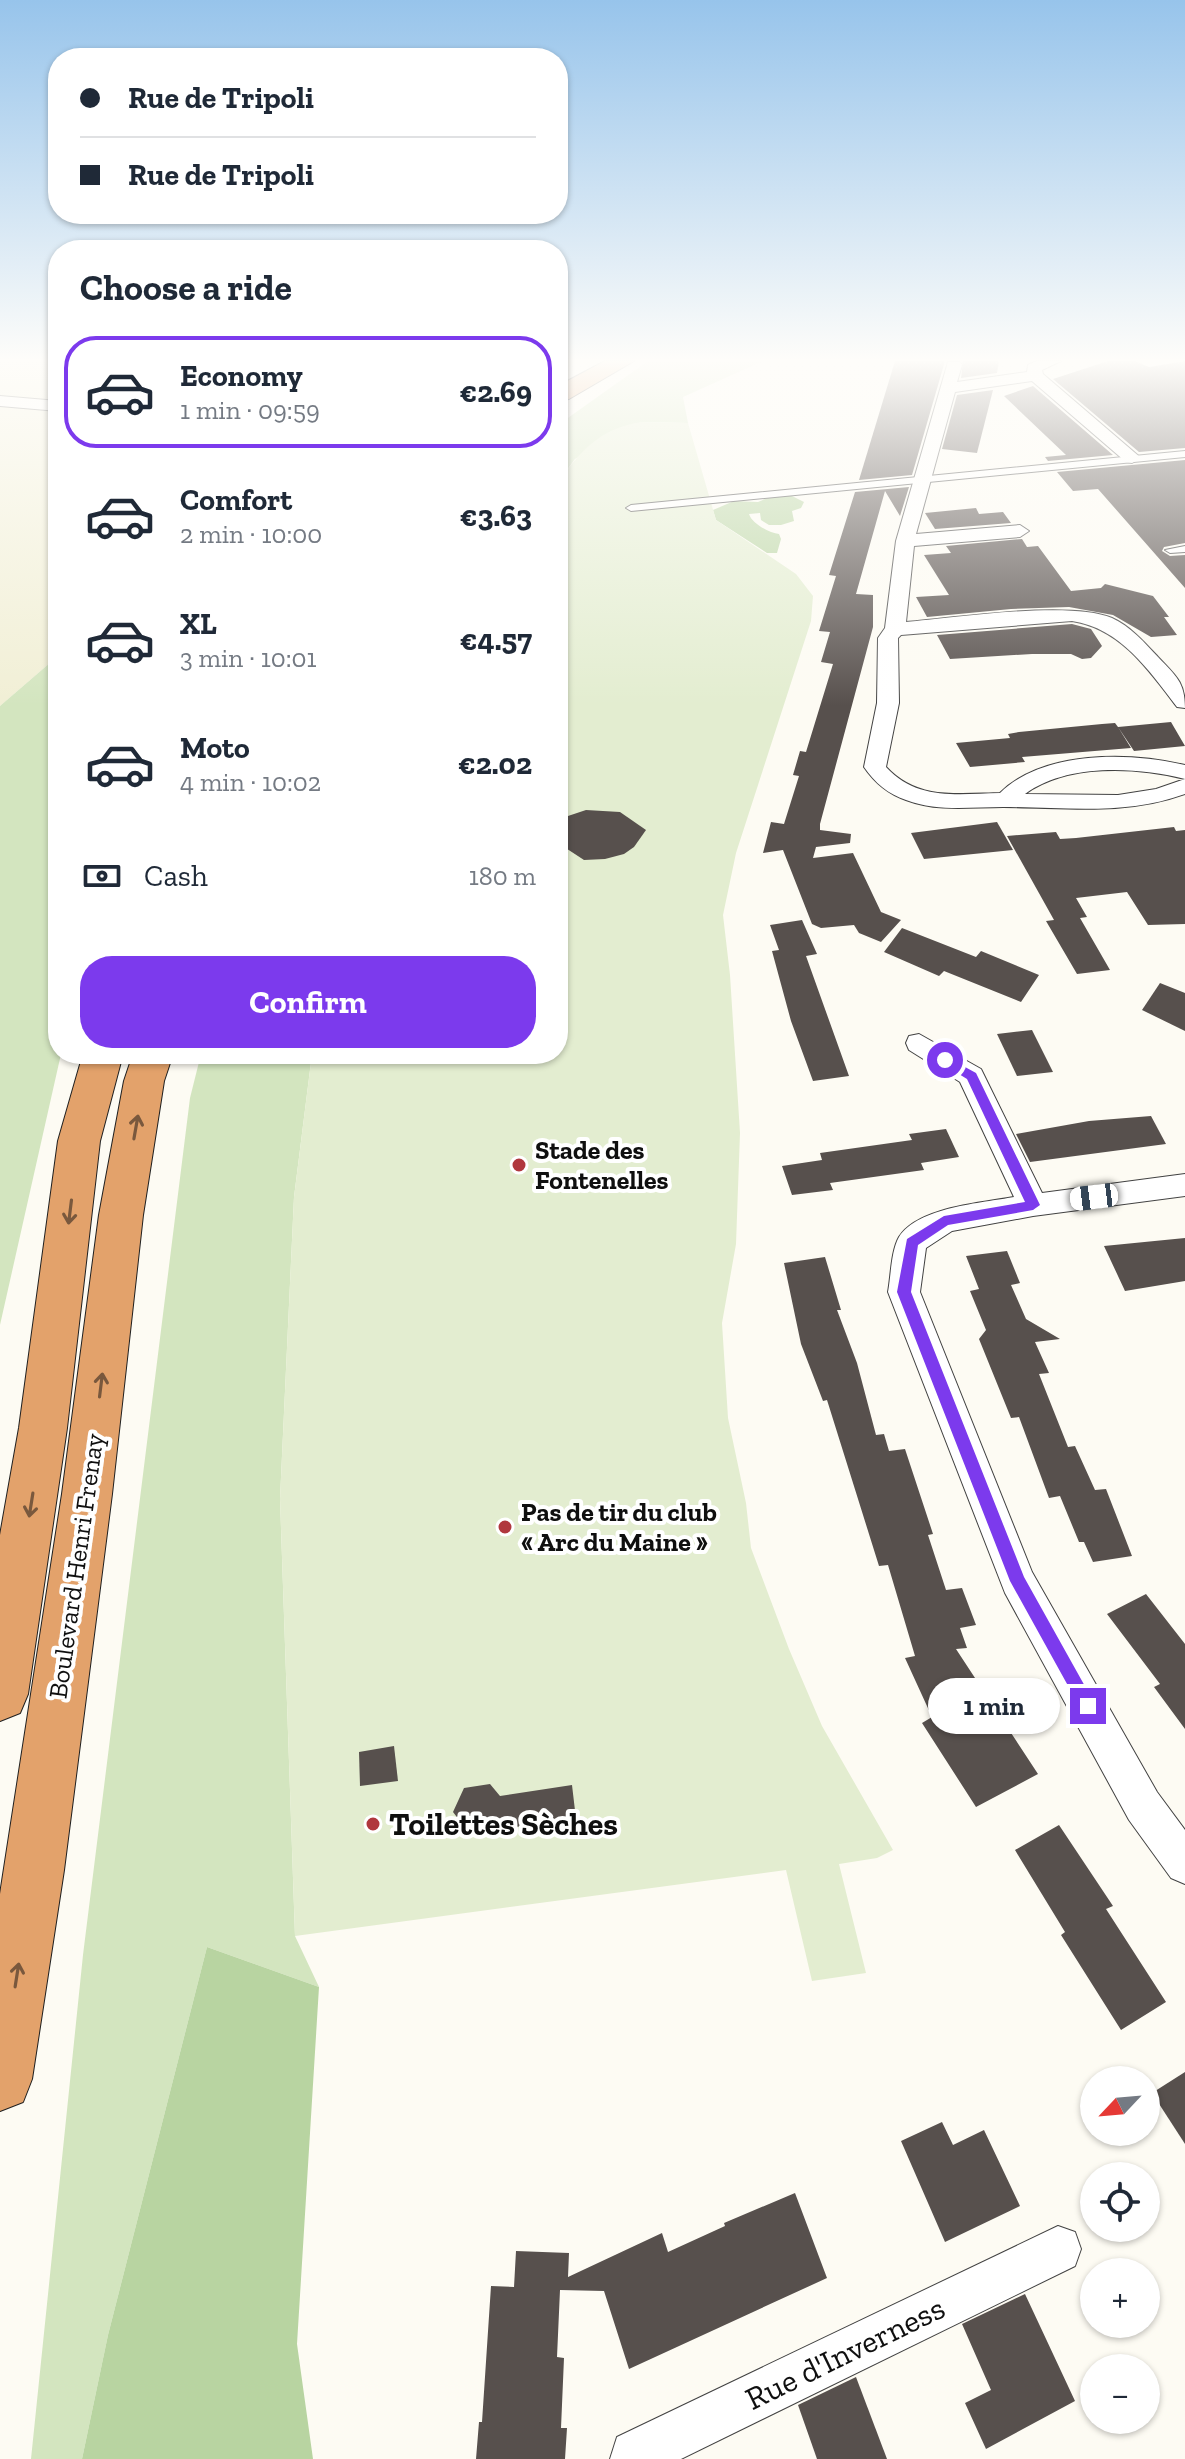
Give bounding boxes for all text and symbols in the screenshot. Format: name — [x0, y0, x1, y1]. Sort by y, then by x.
text: Rue de Tripoli — [128, 80, 314, 116]
text: Rue de Tripoli — [128, 157, 314, 193]
text: Choose a ride — [80, 266, 292, 309]
icon: car — [84, 356, 156, 428]
text: Economy — [180, 358, 303, 394]
text: €2.69 — [460, 374, 532, 410]
text: 1 min · 09:59 — [180, 394, 320, 426]
icon: car — [84, 480, 156, 552]
text: Comfort — [180, 482, 292, 518]
text: €3.63 — [460, 498, 532, 534]
text: 2 min · 10:00 — [180, 518, 322, 550]
icon: car — [84, 604, 156, 676]
text: XL — [180, 606, 217, 642]
text: €4.57 — [460, 622, 532, 658]
text: 3 min · 10:01 — [180, 642, 317, 674]
icon: car — [84, 728, 156, 800]
text: Moto — [180, 730, 250, 766]
text: €2.02 — [458, 746, 532, 782]
text: 4 min · 10:02 — [180, 766, 321, 798]
icon: cash — [80, 854, 124, 898]
text: Cash — [144, 858, 208, 894]
text: 180 m — [469, 860, 536, 892]
button: Confirm — [80, 956, 536, 1048]
route start — [927, 1042, 963, 1078]
one-way arrow — [130, 1115, 145, 1140]
place label: Stade des Fontenelles — [535, 1134, 669, 1196]
marker: Stade des Fontenelles — [510, 1156, 528, 1174]
car — [1069, 1182, 1119, 1212]
one-way arrow — [62, 1199, 77, 1224]
one-way arrow — [93, 1372, 108, 1399]
street label: Boulevard Henri Frenay — [42, 1431, 111, 1701]
one-way arrow — [23, 1492, 38, 1517]
place label: Pas de tir du club « Arc du Maine » — [521, 1496, 717, 1558]
marker: Pas de tir du club « Arc du Maine » — [496, 1518, 514, 1536]
callout: 1 min — [928, 1678, 1060, 1734]
route end — [1070, 1688, 1106, 1724]
text: 1 min — [963, 1690, 1025, 1722]
place label: Toilettes Sèches — [389, 1805, 618, 1843]
marker: Toilettes Sèches — [364, 1815, 382, 1833]
one-way arrow — [10, 1963, 25, 1988]
north arrow — [1080, 2066, 1160, 2146]
map controls — [1080, 2066, 1160, 2434]
button: locate — [1080, 2162, 1160, 2242]
button: + — [1080, 2258, 1160, 2338]
street label: Rue d'Inverness — [739, 2288, 951, 2418]
button: − — [1080, 2354, 1160, 2434]

